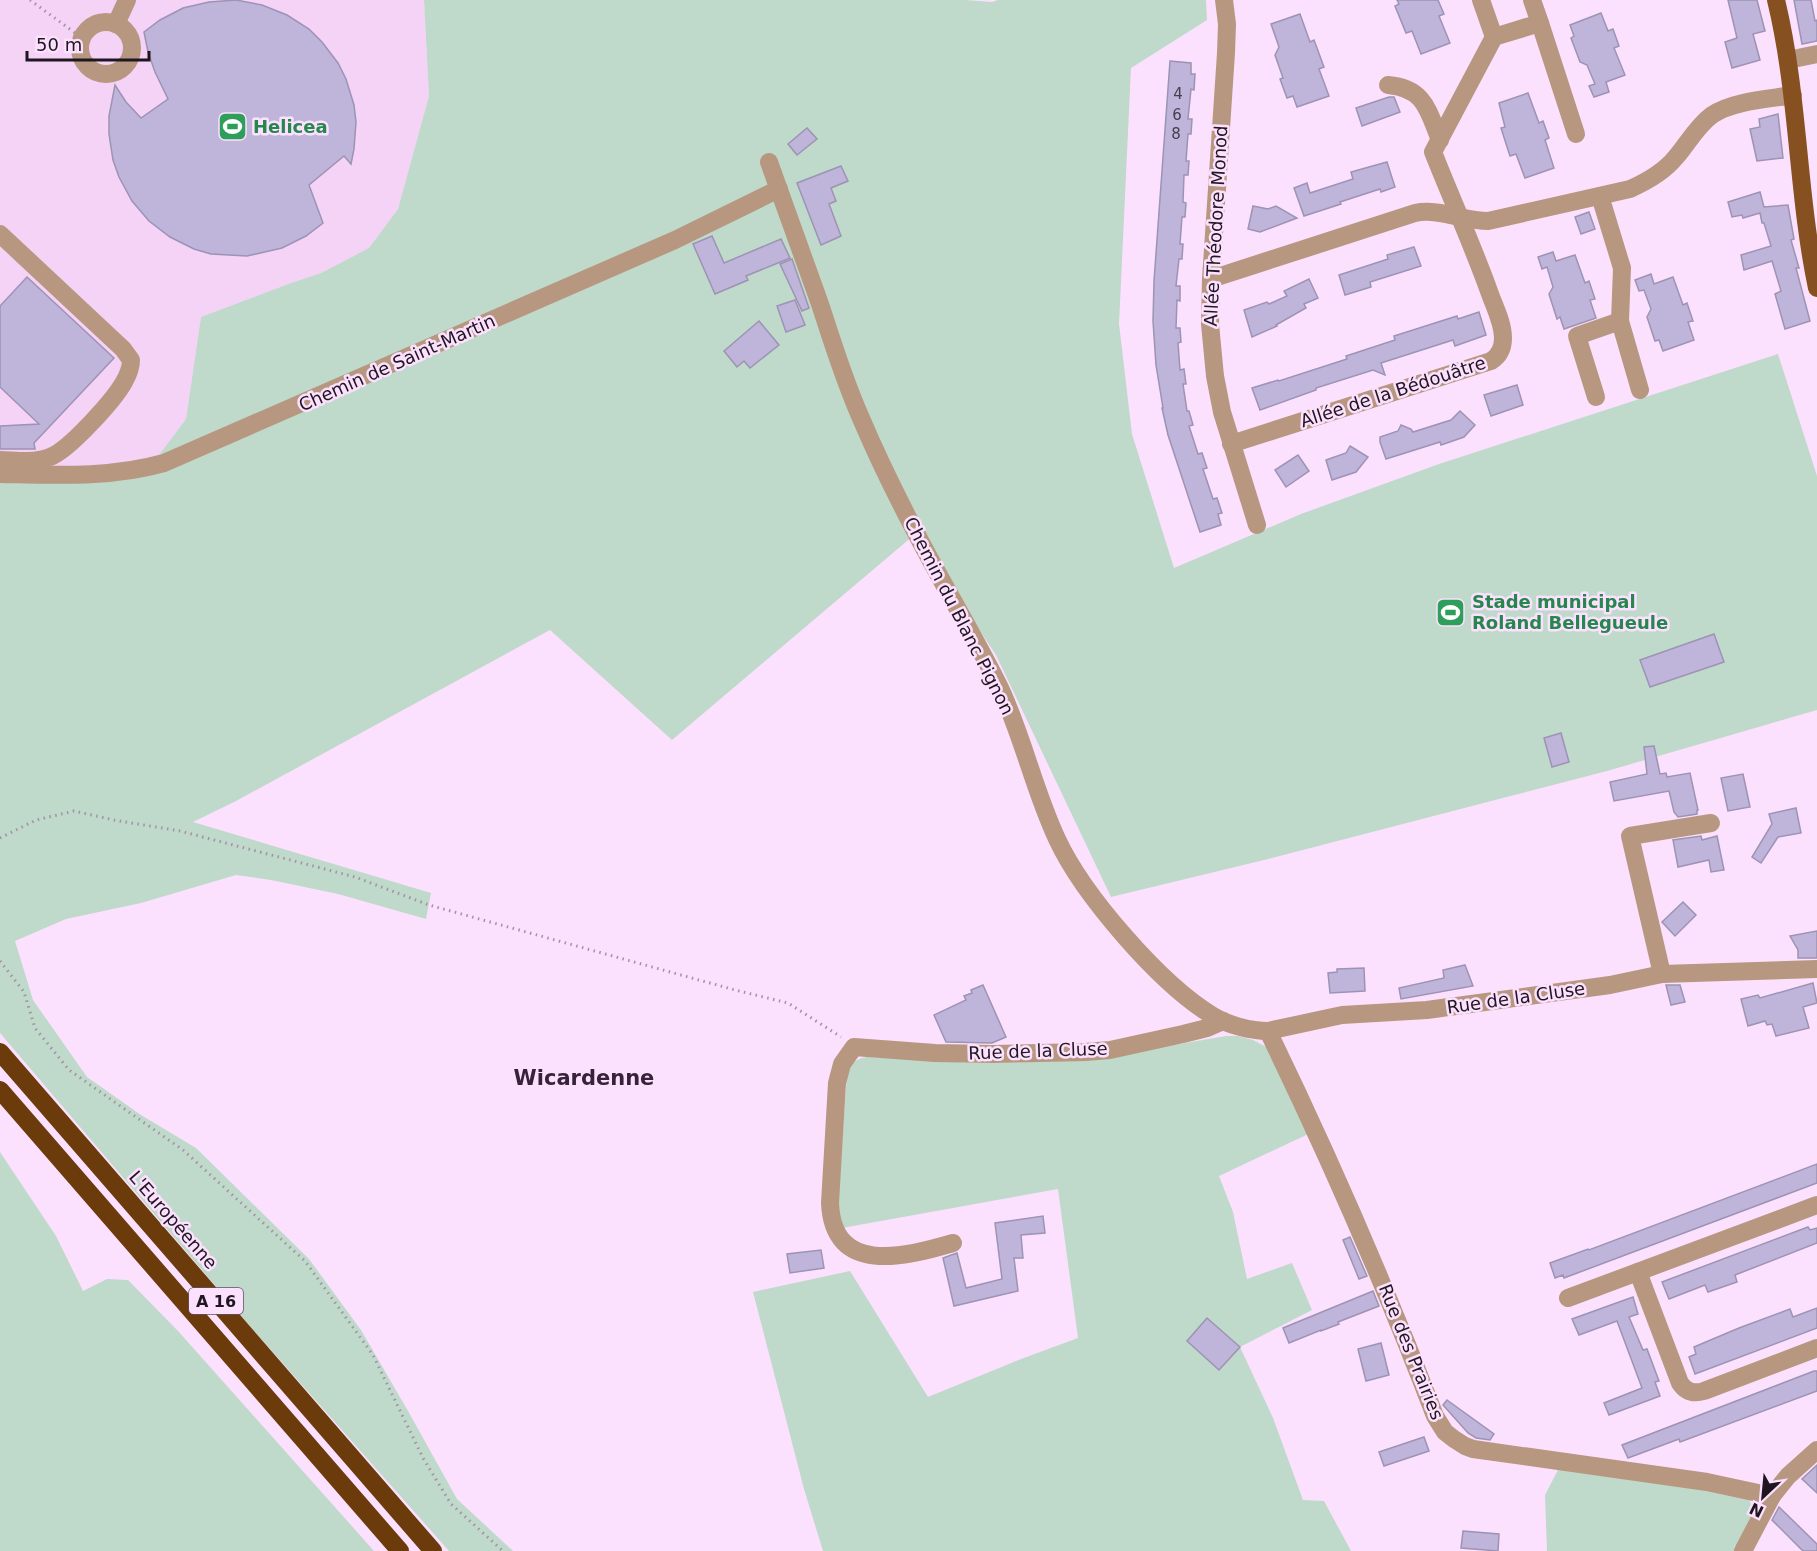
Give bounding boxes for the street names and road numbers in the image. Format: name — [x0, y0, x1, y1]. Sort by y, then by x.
street label: Allée Théodore Monod — [1200, 125, 1231, 327]
street label: Chemin de Saint-Martin — [295, 310, 498, 415]
street label: Allée de la Bédouâtre — [1298, 352, 1488, 431]
street label: Chemin du Blanc Pignon — [900, 513, 1019, 718]
street label: Rue de la Cluse — [1445, 977, 1586, 1018]
street label: Rue de la Cluse — [968, 1038, 1108, 1063]
street label: L'Européenne — [125, 1166, 222, 1273]
street label: Rue des Prairies — [1375, 1281, 1448, 1423]
road number: A 16 — [189, 1288, 243, 1314]

